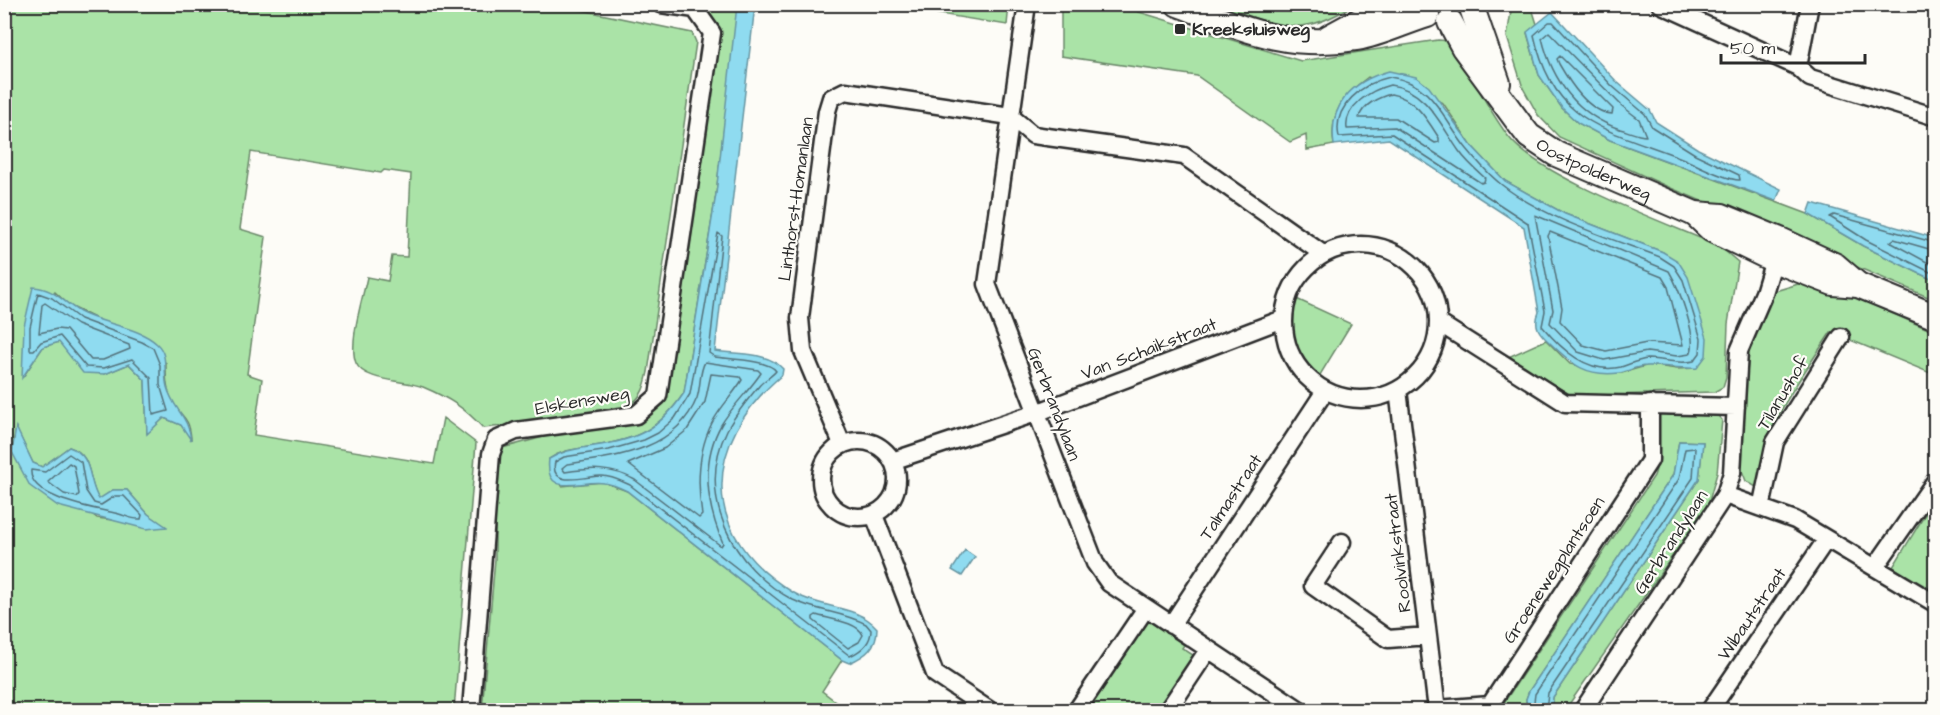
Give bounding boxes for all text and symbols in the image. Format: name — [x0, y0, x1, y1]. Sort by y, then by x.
place label: Kreeksluisweg — [1192, 17, 1310, 43]
marker: Kreeksluisweg — [1173, 22, 1187, 36]
scale bar — [1721, 27, 1865, 65]
text: 50 m — [1730, 36, 1775, 61]
street label: Linthorst-Homanlaan — [772, 115, 820, 283]
street label: Oostpolderweg — [1531, 132, 1655, 207]
street label: Van Schaikstraat — [1078, 311, 1221, 386]
street label: Gerbrandylaan — [1020, 344, 1087, 465]
street label: Tilanushof — [1751, 351, 1815, 435]
street label: Elskensweg — [533, 380, 631, 423]
street label: Talmastraat — [1194, 448, 1269, 545]
street label: Gerbrandylaan — [1628, 485, 1715, 600]
street label: Roolvinkstraat — [1378, 491, 1418, 614]
street label: Groenewegplantsoen — [1497, 492, 1612, 649]
street label: Wibautstraat — [1712, 562, 1793, 665]

